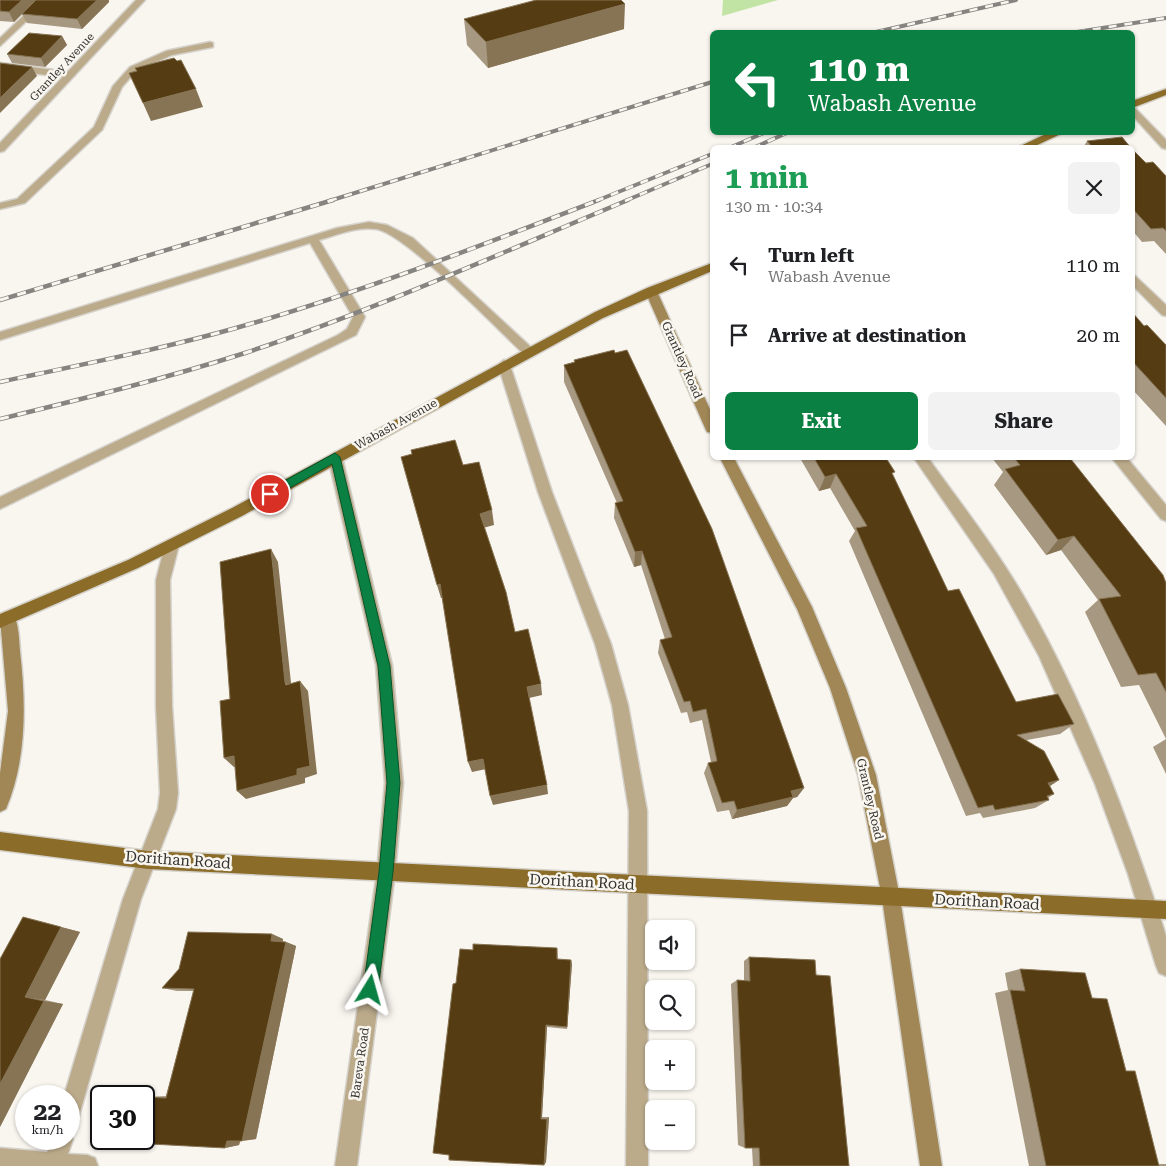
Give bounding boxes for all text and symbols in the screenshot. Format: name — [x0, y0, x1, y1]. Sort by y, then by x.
street label: Grantley Avenue — [27, 30, 97, 104]
text: 110 m — [808, 49, 909, 90]
icon: left — [725, 50, 790, 115]
text: Wabash Avenue — [808, 91, 976, 116]
text: 1 min — [725, 160, 808, 195]
button: close — [1068, 162, 1120, 214]
text: 130 m · 10:34 — [725, 197, 823, 216]
text: Turn left — [768, 244, 854, 267]
icon: left — [725, 251, 753, 279]
text: 110 m — [1066, 254, 1120, 277]
text: Wabash Avenue — [768, 267, 890, 286]
street label: Grantley Road — [659, 319, 705, 401]
icon: arrive — [725, 321, 753, 349]
text: Arrive at destination — [768, 324, 966, 347]
text: 20 m — [1077, 324, 1120, 347]
button: Exit — [725, 392, 918, 450]
button: Share — [928, 392, 1120, 450]
street label: Wabash Avenue — [352, 395, 440, 452]
pin — [249, 473, 291, 515]
icon: arrive — [256, 480, 284, 508]
street label: Grantley Road — [854, 757, 886, 841]
street label: Dorithan Road — [125, 847, 232, 873]
street label: Dorithan Road — [529, 870, 636, 894]
street label: Dorithan Road — [934, 890, 1041, 914]
map controls — [645, 920, 695, 1150]
button: sound — [645, 920, 695, 970]
position arrow — [343, 963, 395, 1015]
button: search — [645, 980, 695, 1030]
street label: Bareva Road — [348, 1026, 372, 1099]
button: + — [645, 1040, 695, 1090]
speed limit sign: 30 — [90, 1085, 155, 1150]
text: 22 — [33, 1097, 62, 1126]
button: − — [645, 1100, 695, 1150]
text: km/h — [31, 1123, 64, 1137]

